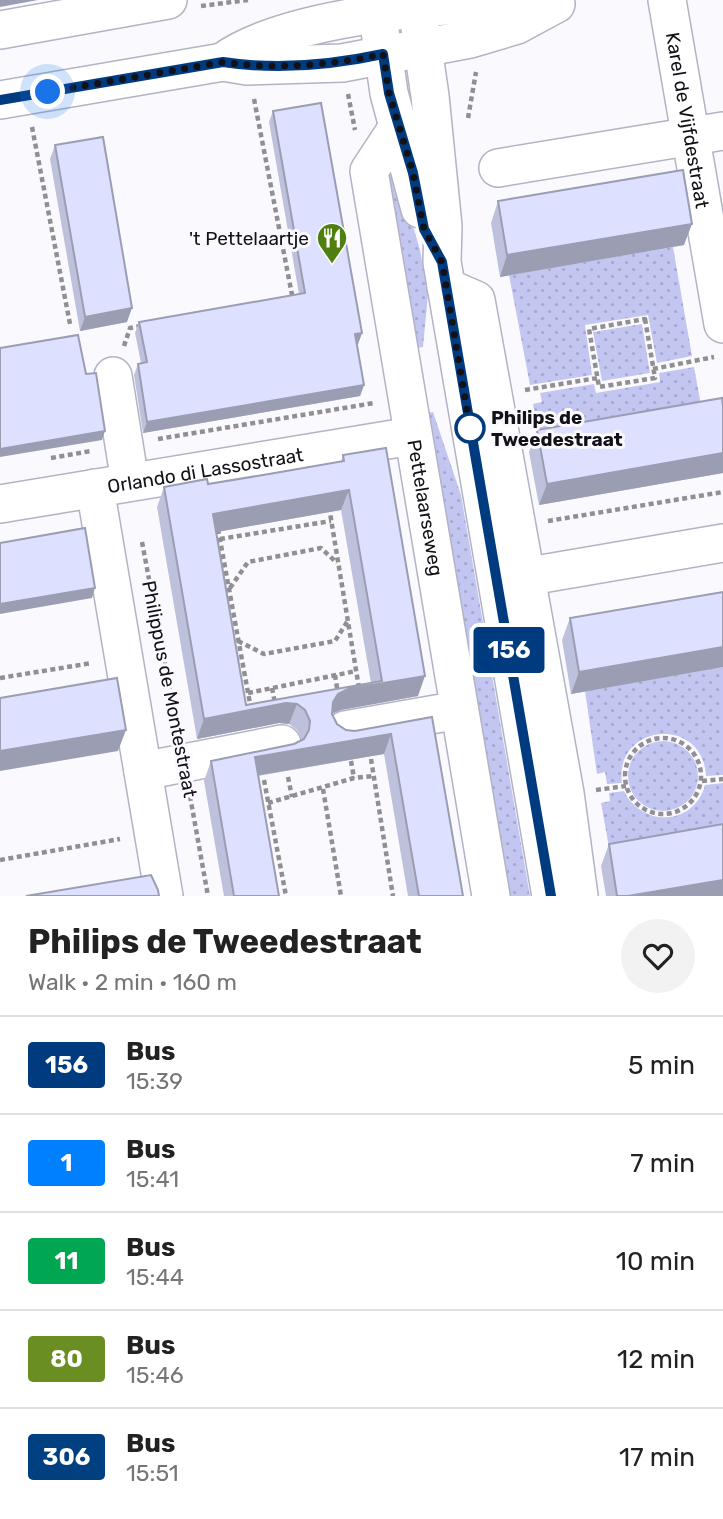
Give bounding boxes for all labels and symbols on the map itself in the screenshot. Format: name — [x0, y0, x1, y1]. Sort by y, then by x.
street label: Karel de Vijfdestraat — [661, 30, 714, 211]
your location — [30, 74, 65, 109]
restaurant icon: 't Pettelaartje — [315, 221, 349, 265]
place label: 't Pettelaartje — [189, 227, 309, 250]
place label: Philips de Tweedestraat — [491, 406, 623, 451]
marker: Philips de Tweedestraat — [455, 413, 485, 443]
street label: Pettelaarseweg — [402, 438, 448, 578]
street label: Orlando di Lassostraat — [106, 443, 306, 498]
street label: Philippus de Montestraat — [137, 579, 202, 800]
line badge: 156 — [469, 627, 549, 673]

